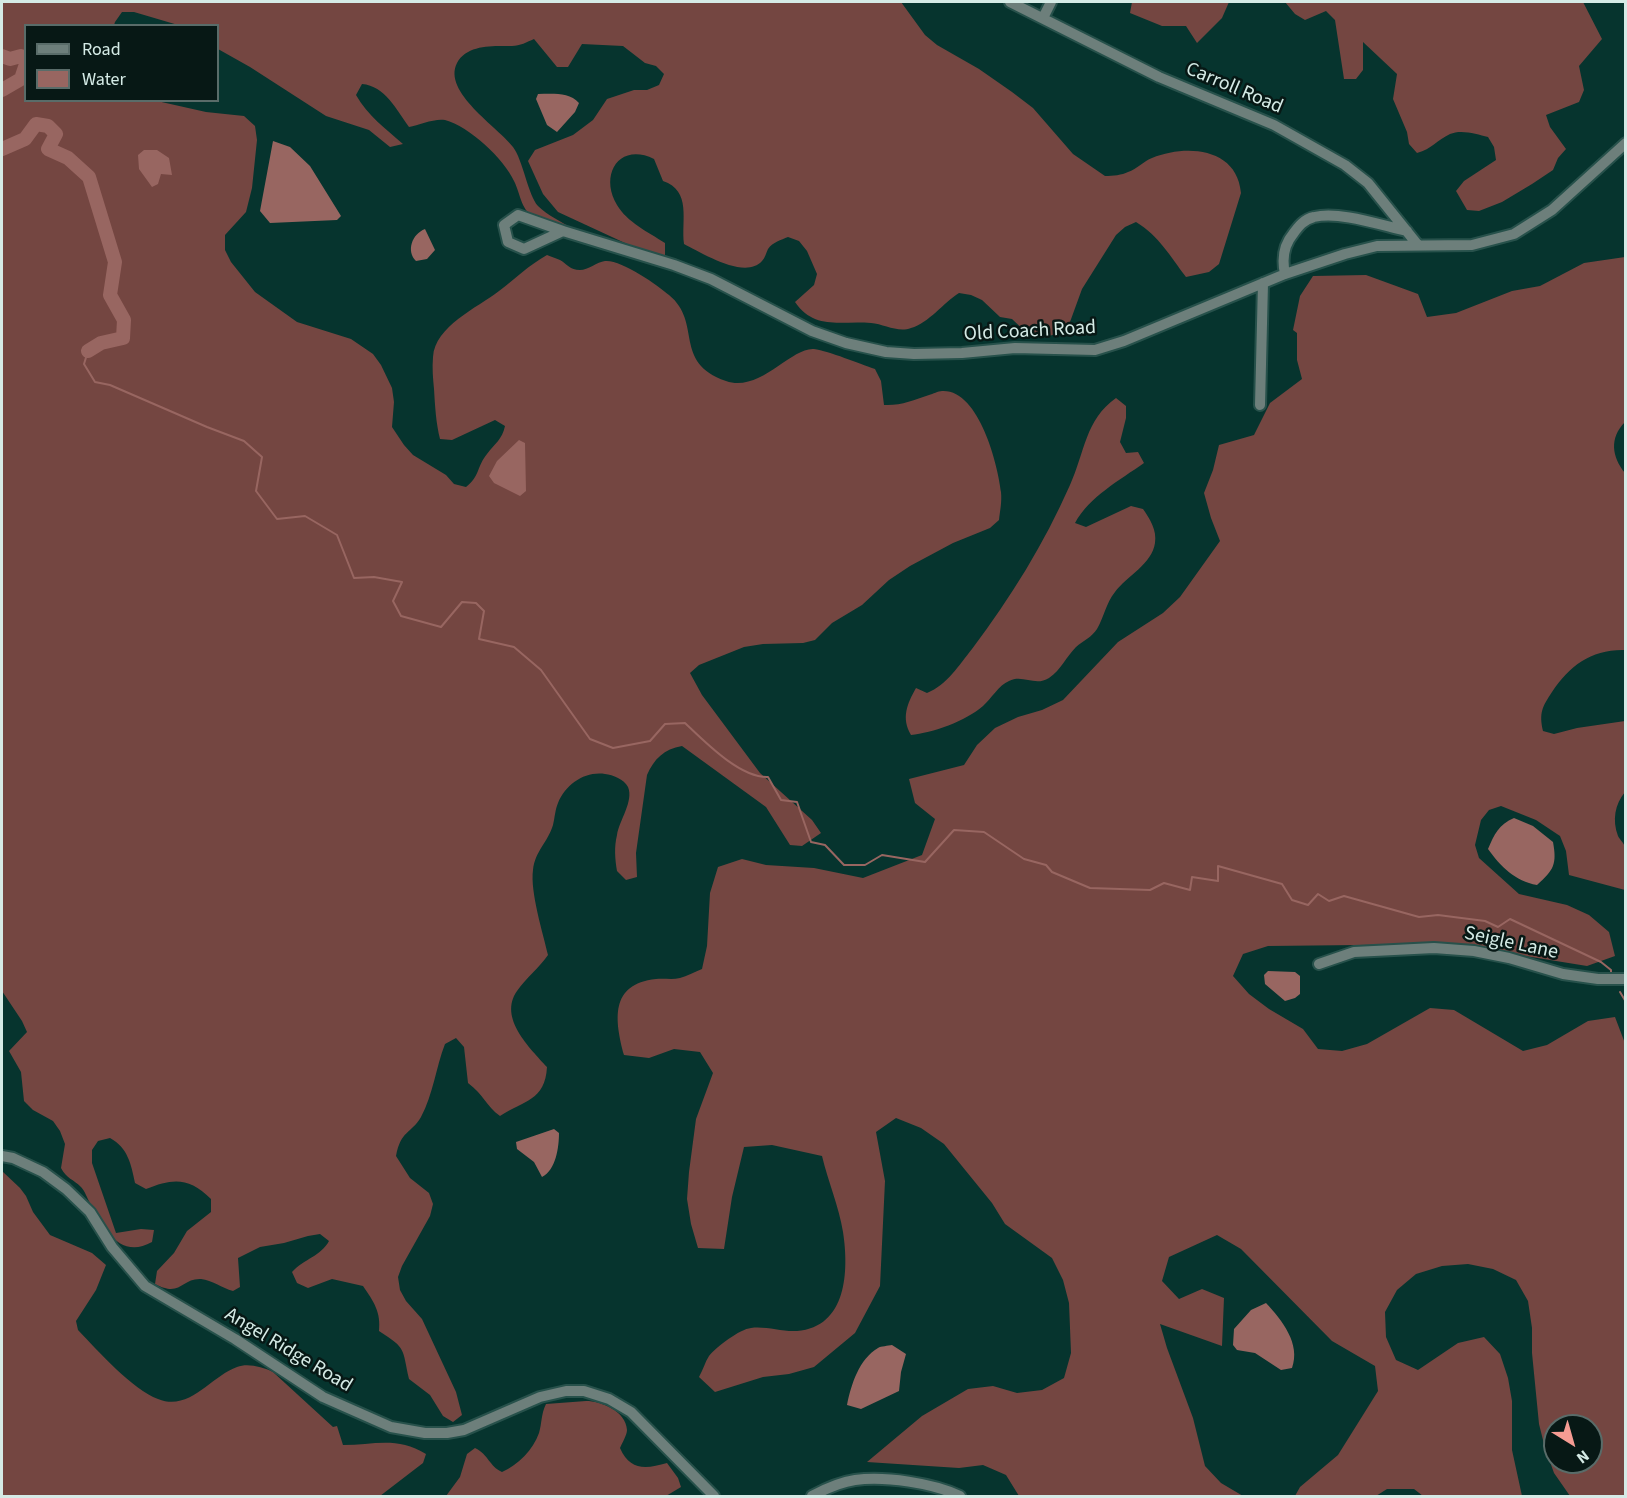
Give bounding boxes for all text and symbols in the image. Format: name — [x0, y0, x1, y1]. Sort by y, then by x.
legend — [24, 24, 219, 102]
text: Road — [82, 37, 121, 62]
street label: Carroll Road — [1182, 58, 1286, 120]
text: Water — [82, 67, 126, 92]
street label: Old Coach Road — [963, 317, 1097, 347]
street label: Seigle Lane — [1462, 922, 1560, 966]
street label: Angel Ridge Road — [220, 1303, 356, 1399]
north arrow — [1543, 1414, 1603, 1474]
text: N — [1572, 1445, 1594, 1469]

